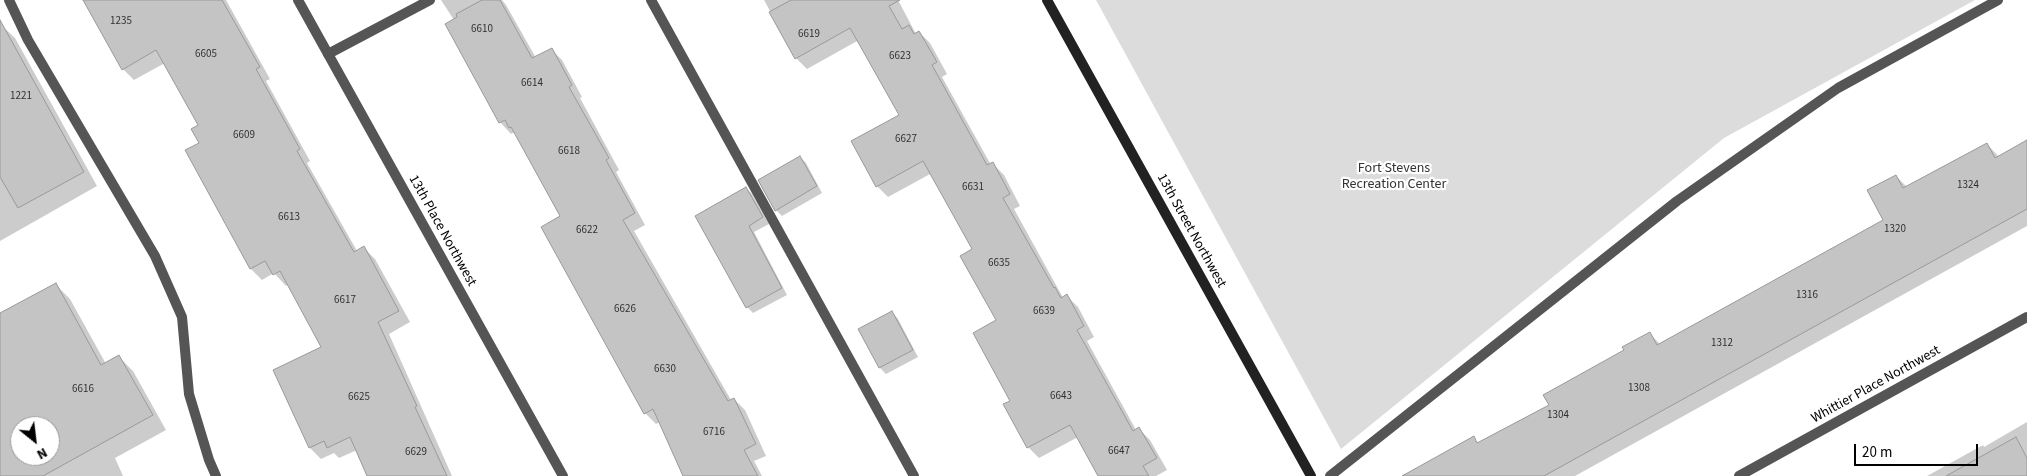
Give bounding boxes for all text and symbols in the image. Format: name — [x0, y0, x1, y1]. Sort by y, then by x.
house number: 1235 — [110, 15, 132, 29]
house number: 6610 — [471, 23, 493, 37]
house number: 6619 — [798, 28, 820, 42]
house number: 6605 — [195, 48, 217, 62]
house number: 6623 — [889, 50, 911, 64]
house number: 6614 — [521, 77, 543, 91]
house number: 1221 — [10, 90, 32, 104]
house number: 6609 — [233, 129, 255, 143]
house number: 6627 — [895, 133, 917, 147]
house number: 6618 — [558, 145, 580, 159]
park label: Fort Stevens Recreation Center — [1342, 161, 1446, 193]
street label: 13th Street Northwest — [1153, 171, 1229, 291]
street label: 13th Place Northwest — [404, 172, 480, 290]
house number: 1324 — [1957, 179, 1979, 193]
house number: 6631 — [962, 181, 984, 195]
house number: 6613 — [278, 211, 300, 225]
house number: 1320 — [1884, 223, 1906, 237]
house number: 6622 — [576, 224, 598, 238]
house number: 6635 — [988, 257, 1010, 271]
house number: 1316 — [1796, 289, 1818, 303]
house number: 6617 — [334, 294, 356, 308]
house number: 6626 — [614, 303, 636, 317]
house number: 6639 — [1033, 305, 1055, 319]
house number: 1312 — [1711, 337, 1733, 351]
street label: Whittier Place Northwest — [1809, 343, 1943, 427]
house number: 6630 — [654, 363, 676, 377]
house number: 1308 — [1628, 382, 1650, 396]
house number: 6616 — [72, 383, 94, 397]
house number: 6643 — [1050, 390, 1072, 404]
house number: 6625 — [348, 391, 370, 405]
house number: 1304 — [1547, 409, 1569, 423]
north arrow — [10, 416, 60, 466]
house number: 6716 — [703, 426, 725, 440]
scale bar — [1857, 434, 1981, 466]
text: N — [33, 442, 51, 464]
text: 20 m — [1862, 442, 1892, 463]
house number: 6647 — [1108, 445, 1130, 459]
house number: 6629 — [405, 446, 427, 460]

